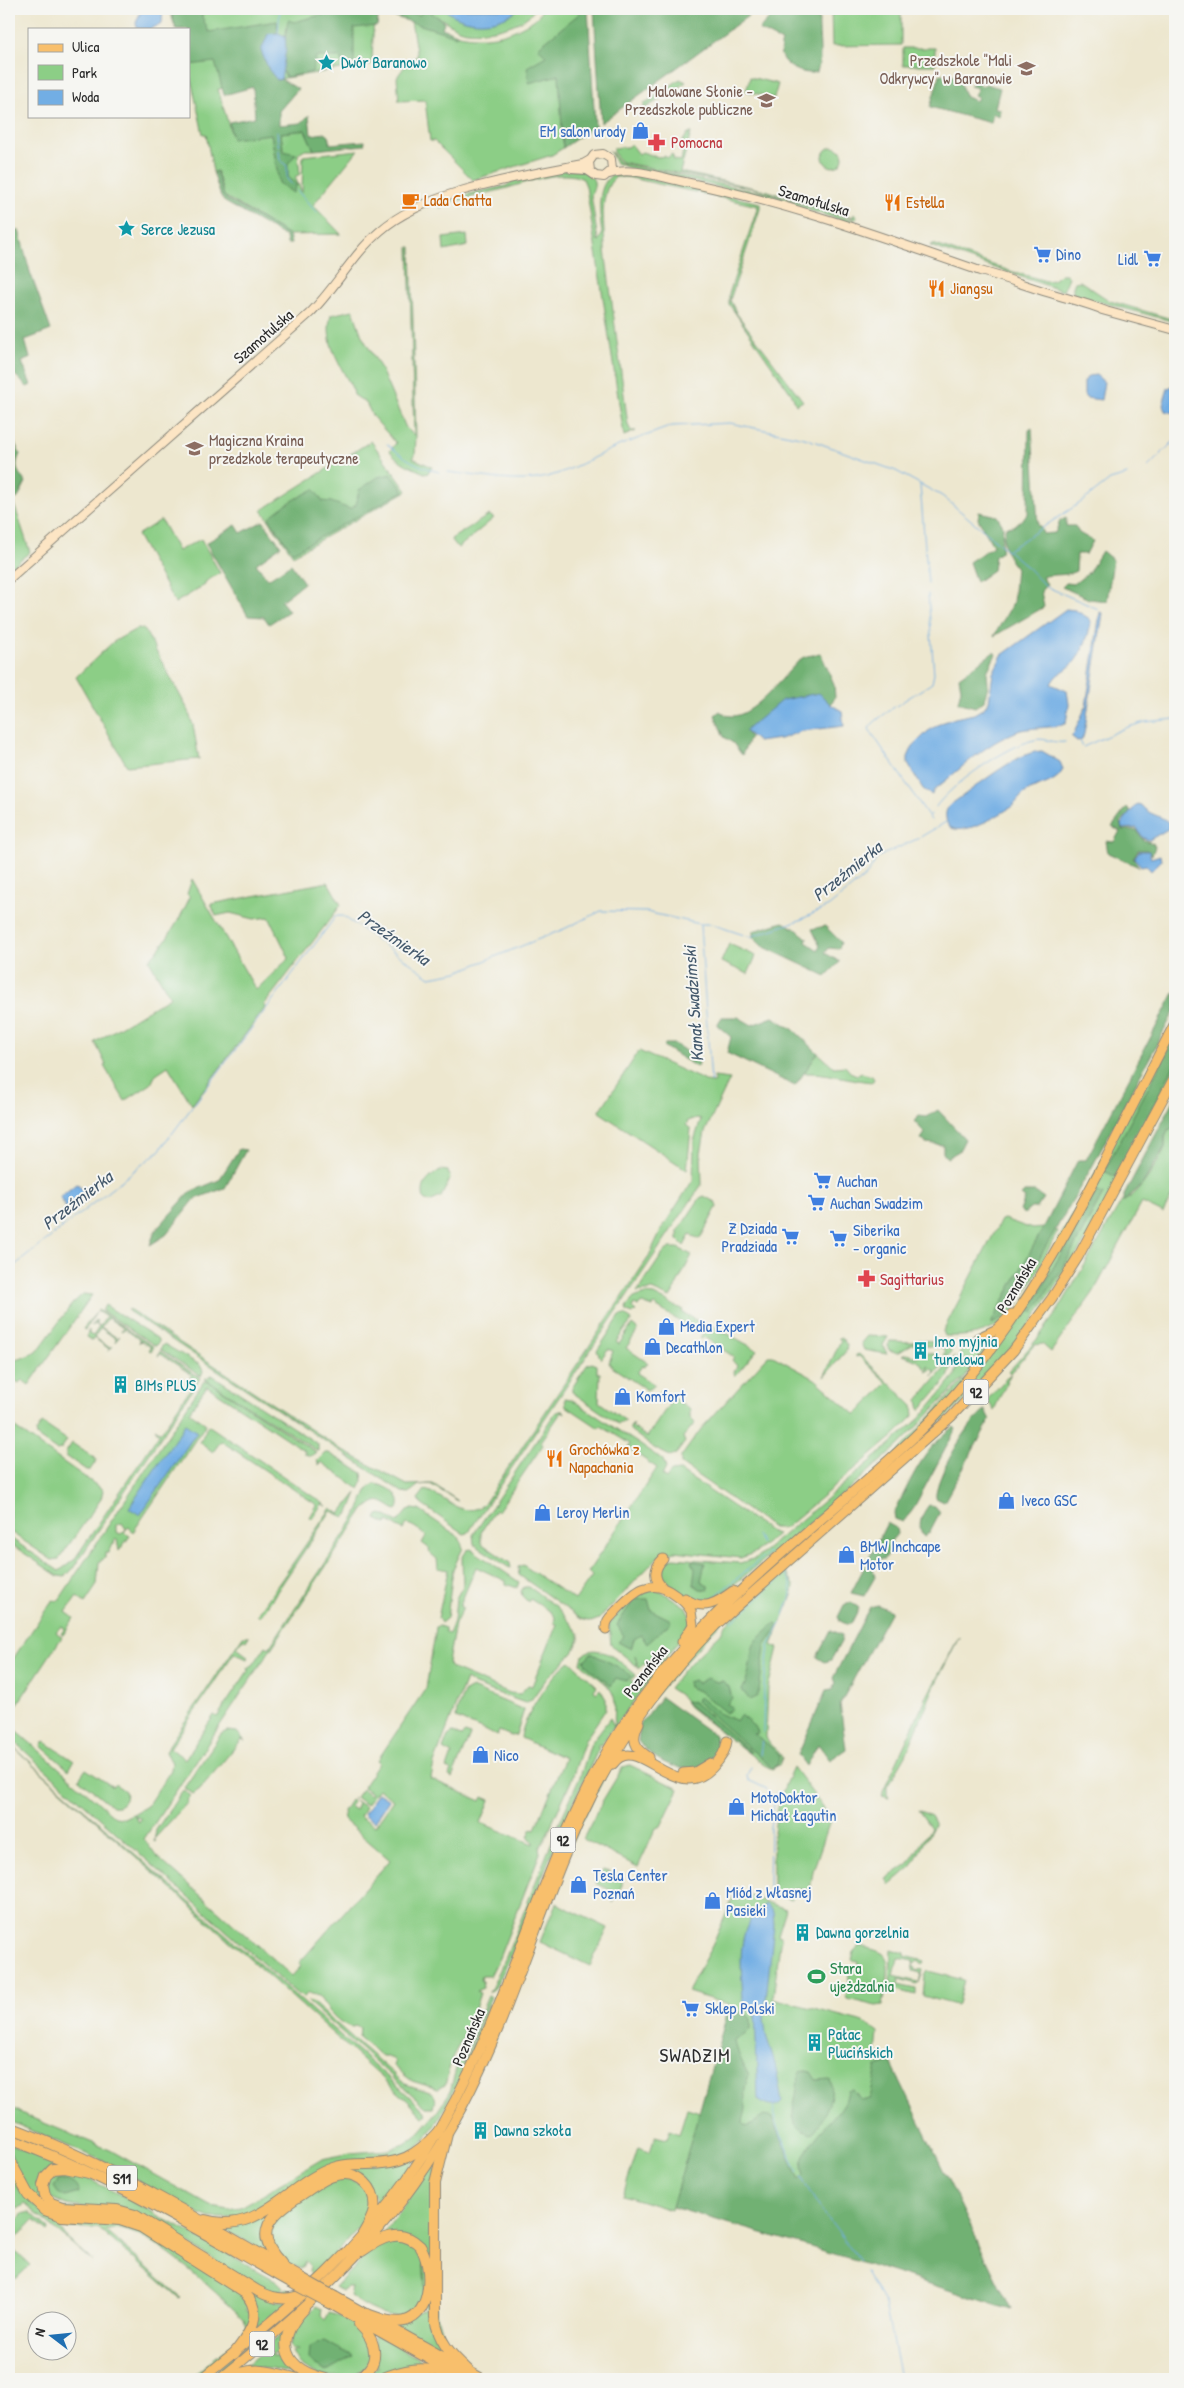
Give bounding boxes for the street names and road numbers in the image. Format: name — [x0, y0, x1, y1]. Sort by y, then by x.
street label: Szamotulska — [776, 179, 852, 221]
street label: Szamotulska — [228, 304, 298, 368]
street label: Poznańska — [991, 1253, 1041, 1317]
road number: 92 — [964, 1380, 988, 1404]
street label: Poznańska — [618, 1640, 672, 1702]
road number: 92 — [550, 1828, 576, 1852]
street label: Poznańska — [446, 2005, 490, 2069]
road number: S11 — [107, 2166, 137, 2190]
road number: 92 — [250, 2332, 274, 2356]

